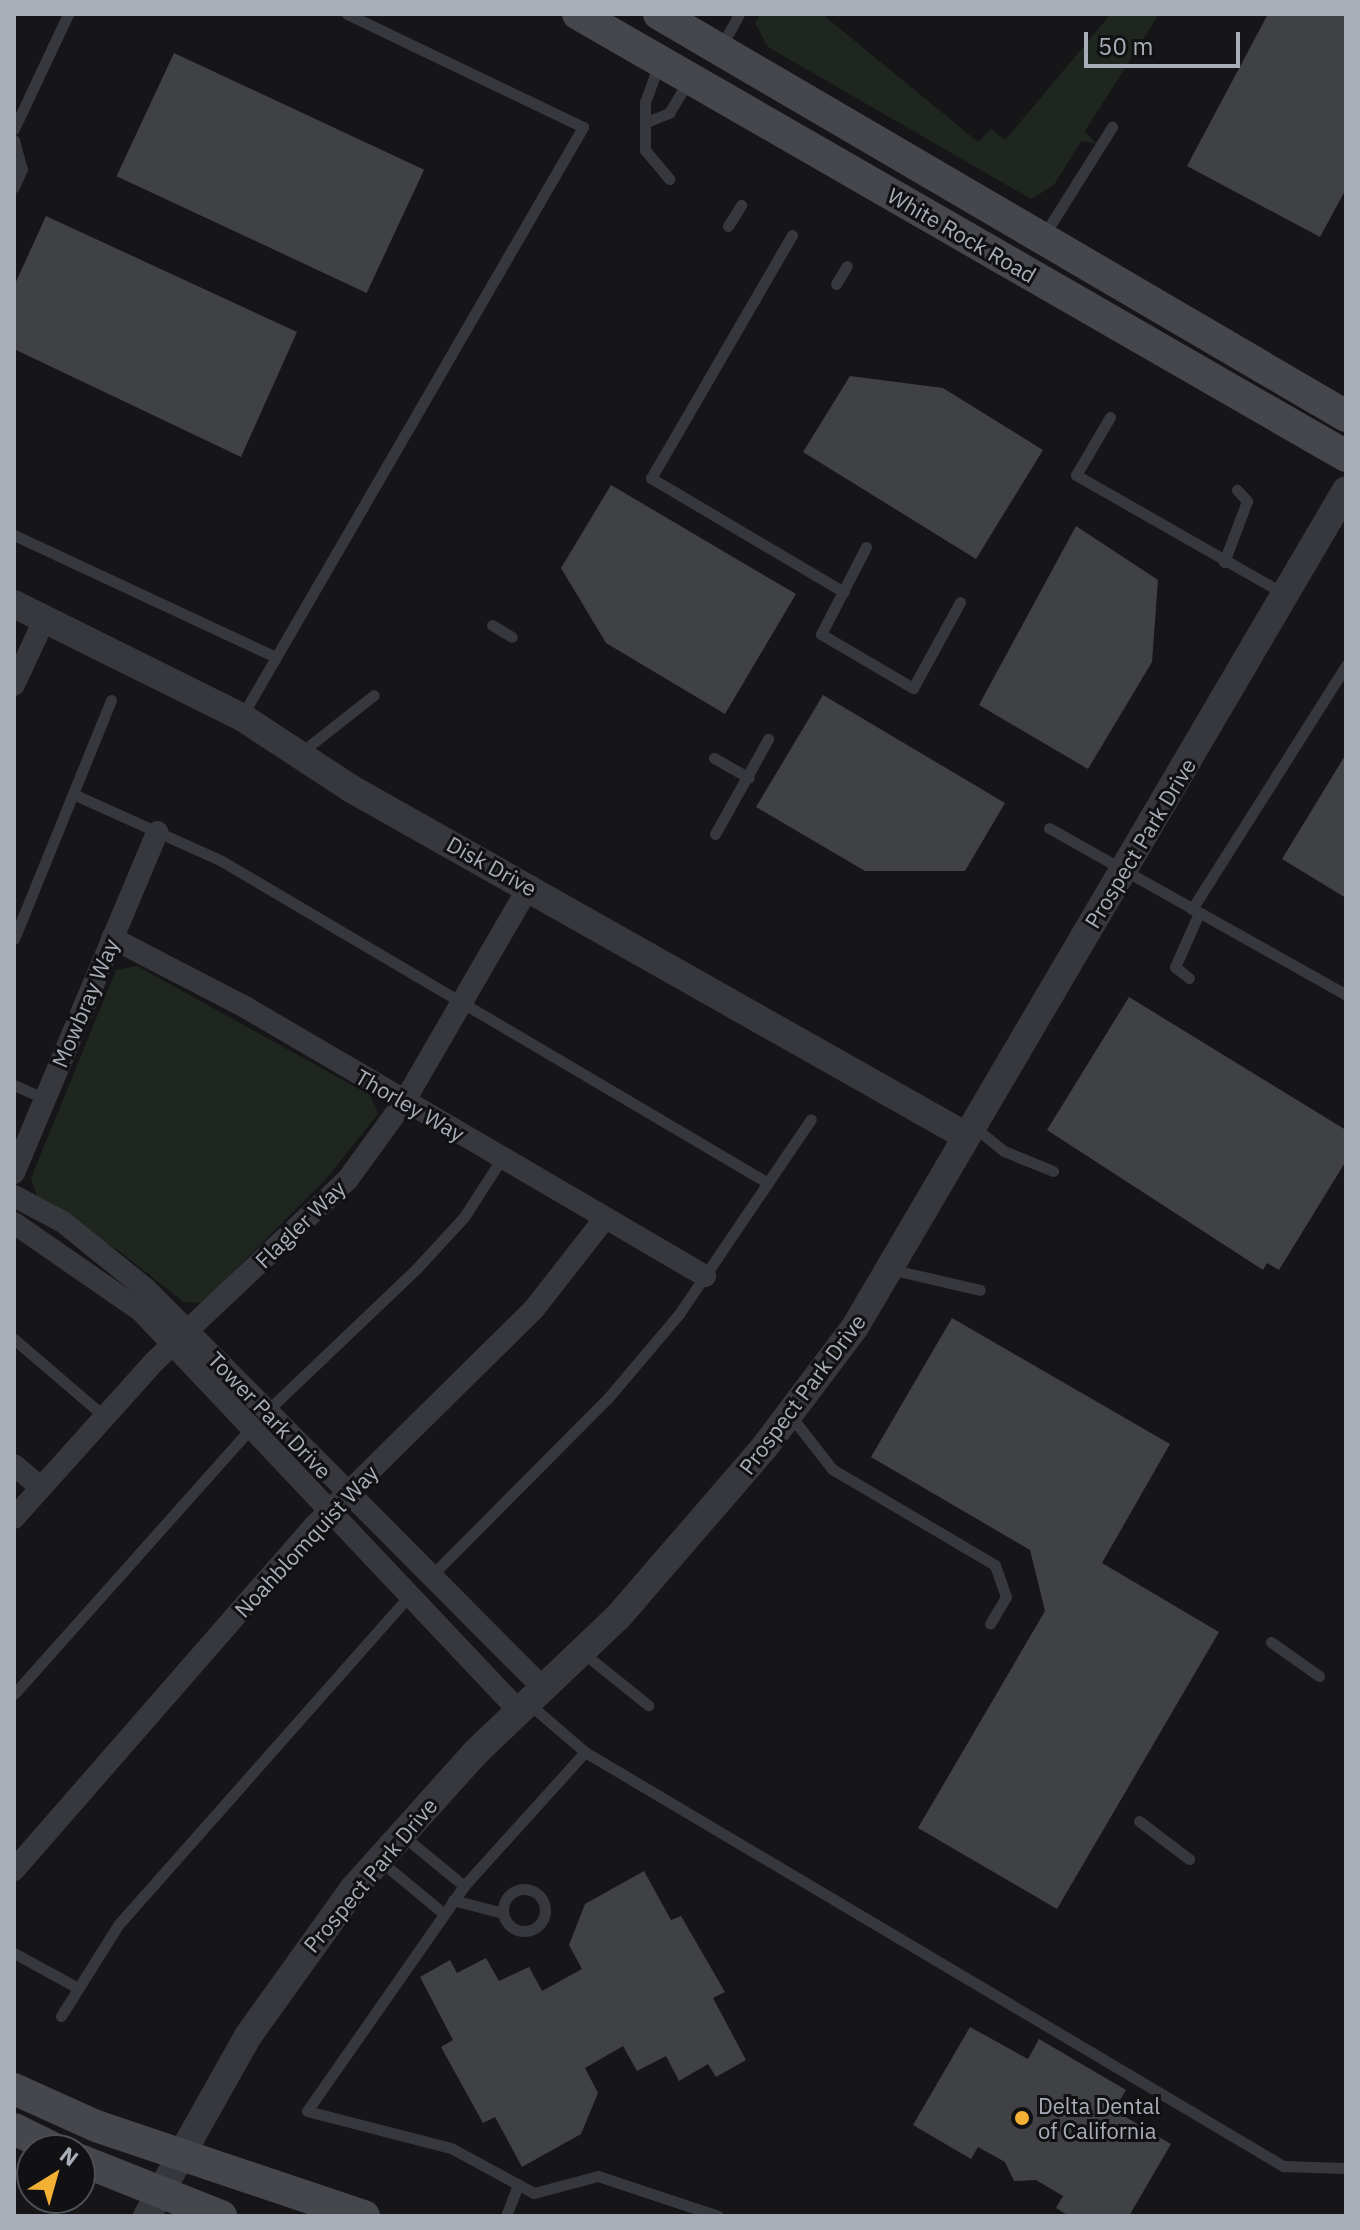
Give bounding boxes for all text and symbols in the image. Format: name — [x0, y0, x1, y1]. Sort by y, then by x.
scale bar — [1088, 16, 1244, 66]
text: 50 m — [1098, 30, 1153, 62]
street label: White Rock Road — [883, 182, 1041, 288]
street label: Prospect Park Drive — [1079, 753, 1201, 933]
street label: Disk Drive — [442, 830, 542, 902]
street label: Mowbray Way — [46, 935, 124, 1071]
street label: Thorley Way — [351, 1063, 469, 1147]
street label: Flagler Way — [249, 1175, 351, 1273]
street label: Prospect Park Drive — [733, 1309, 871, 1479]
street label: Tower Park Drive — [203, 1346, 337, 1484]
street label: Noahblomquist Way — [229, 1459, 383, 1623]
street label: Prospect Park Drive — [298, 1792, 442, 1958]
place label: Delta Dental of California — [1038, 2092, 1160, 2144]
marker: Delta Dental of California — [1013, 2109, 1031, 2127]
north arrow — [16, 2134, 96, 2214]
text: N — [54, 2140, 85, 2172]

